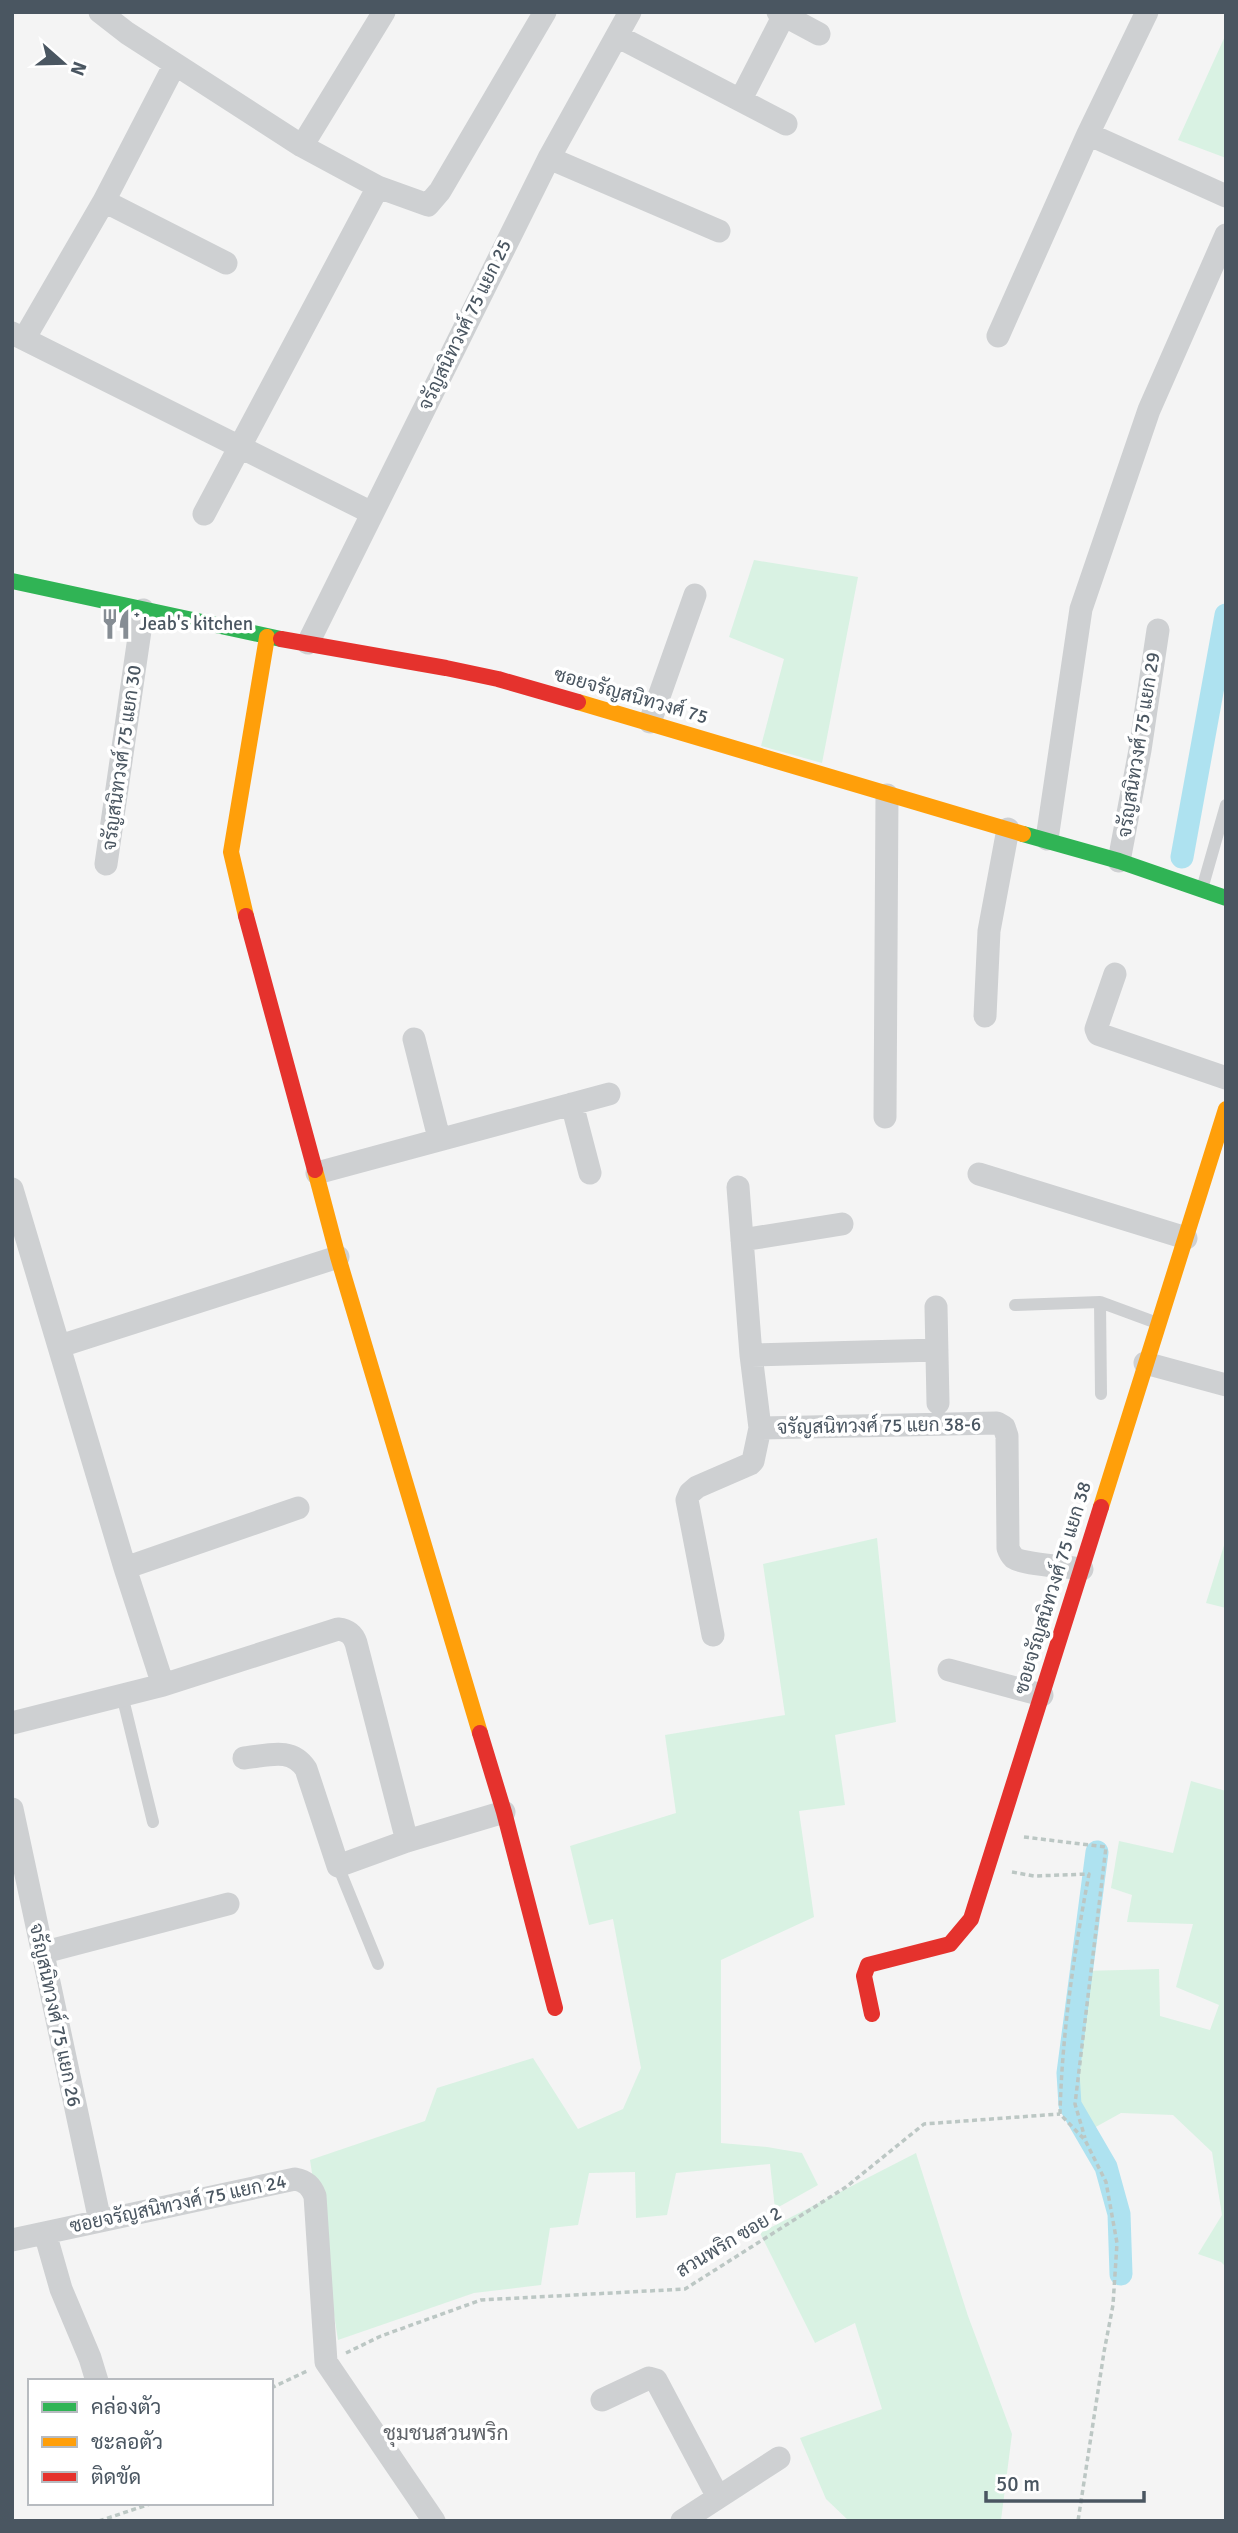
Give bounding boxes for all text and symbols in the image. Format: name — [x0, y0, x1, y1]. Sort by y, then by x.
north arrow — [28, 28, 98, 98]
text: N — [64, 58, 92, 79]
street label: จรัญสนิทวงศ์ 75 แยก 25 — [412, 235, 517, 414]
restaurant icon: ๋Jeab's kitchen — [99, 607, 133, 641]
place label: ๋Jeab's kitchen — [134, 612, 253, 636]
street label: จรัญสนิทวงศ์ 75 แยก 29 — [1112, 650, 1166, 839]
street label: ซอยจรัญสนิทวงศ์ 75 — [551, 662, 711, 729]
street label: จรัญสนิทวงศ์ 75 แยก 30 — [96, 663, 147, 852]
street label: จรัญสนิทวงศ์ 75 แยก 38-6 — [777, 1411, 981, 1440]
street label: ซอยจรัญสนิทวงศ์ 75 แยก 38 — [1008, 1479, 1097, 1697]
street label: จรัญสนิทวงศ์ 75 แยก 26 — [24, 1921, 87, 2109]
street label: ซอยจรัญสนิทวงศ์ 75 แยก 24 — [67, 2168, 289, 2239]
street label: สวนพริก ซอย 2 — [672, 2201, 786, 2283]
legend — [28, 2379, 273, 2505]
text: คล่องตัว — [91, 2394, 161, 2420]
district label: ชุมชนสวนพริก — [383, 2420, 509, 2447]
text: ชะลอตัว — [91, 2429, 163, 2455]
scale bar — [986, 2460, 1144, 2504]
text: ติดขัด — [91, 2464, 141, 2490]
text: 50 m — [996, 2471, 1040, 2497]

